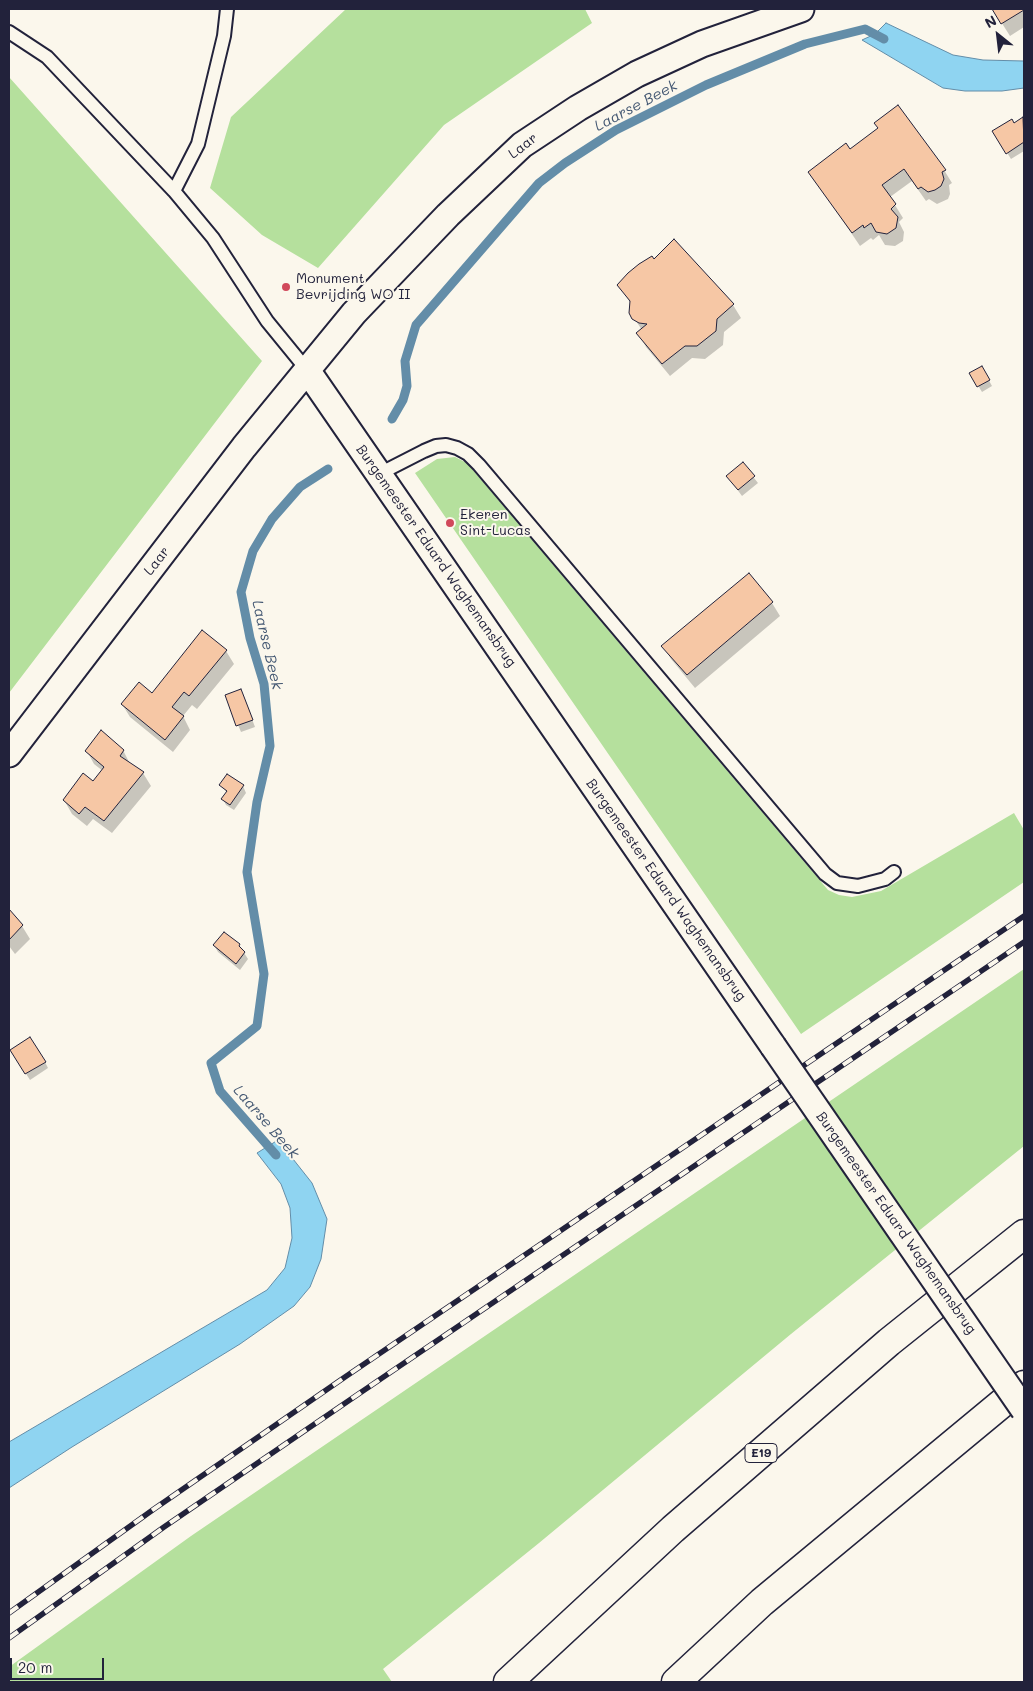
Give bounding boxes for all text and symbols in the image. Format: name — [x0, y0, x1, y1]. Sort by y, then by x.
north arrow — [973, 10, 1023, 60]
text: N — [981, 11, 1000, 32]
water label: Laarse Beek — [591, 77, 681, 135]
street label: Laar — [505, 130, 541, 162]
place label: Monument Bevrijding WO II — [296, 271, 410, 304]
marker: Monument Bevrijding WO II — [280, 281, 292, 293]
street label: Burgemeester Eduard Waghemansbrug — [352, 442, 520, 670]
place label: Ekeren Sint-Lucas — [460, 507, 531, 540]
marker: Ekeren Sint-Lucas — [444, 517, 456, 529]
street label: Laar — [141, 543, 173, 579]
water label: Laarse Beek — [248, 598, 286, 692]
street label: Burgemeester Eduard Waghemansbrug — [582, 776, 750, 1004]
water label: Laarse Beek — [229, 1082, 303, 1162]
street label: Burgemeester Eduard Waghemansbrug — [812, 1109, 980, 1337]
road number: E19 — [745, 1444, 777, 1462]
scale bar — [12, 1648, 106, 1680]
text: 20 m — [18, 1657, 52, 1677]

